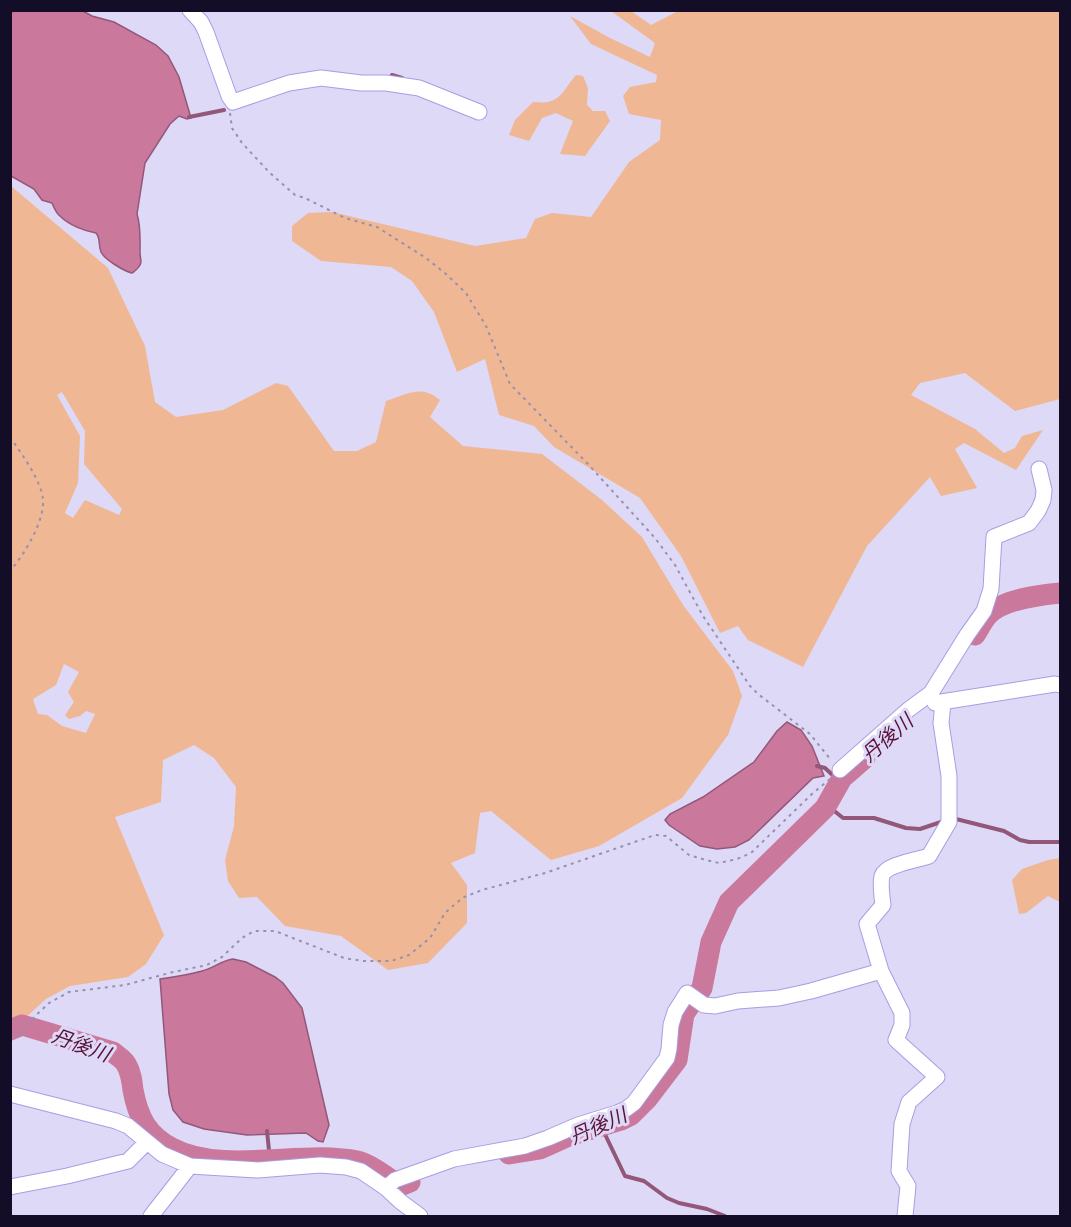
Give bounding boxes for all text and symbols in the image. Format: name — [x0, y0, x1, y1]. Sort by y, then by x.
water label: 丹後川 — [855, 706, 920, 767]
water label: 丹後川 — [48, 1022, 116, 1068]
water label: 丹後川 — [565, 1100, 633, 1150]

